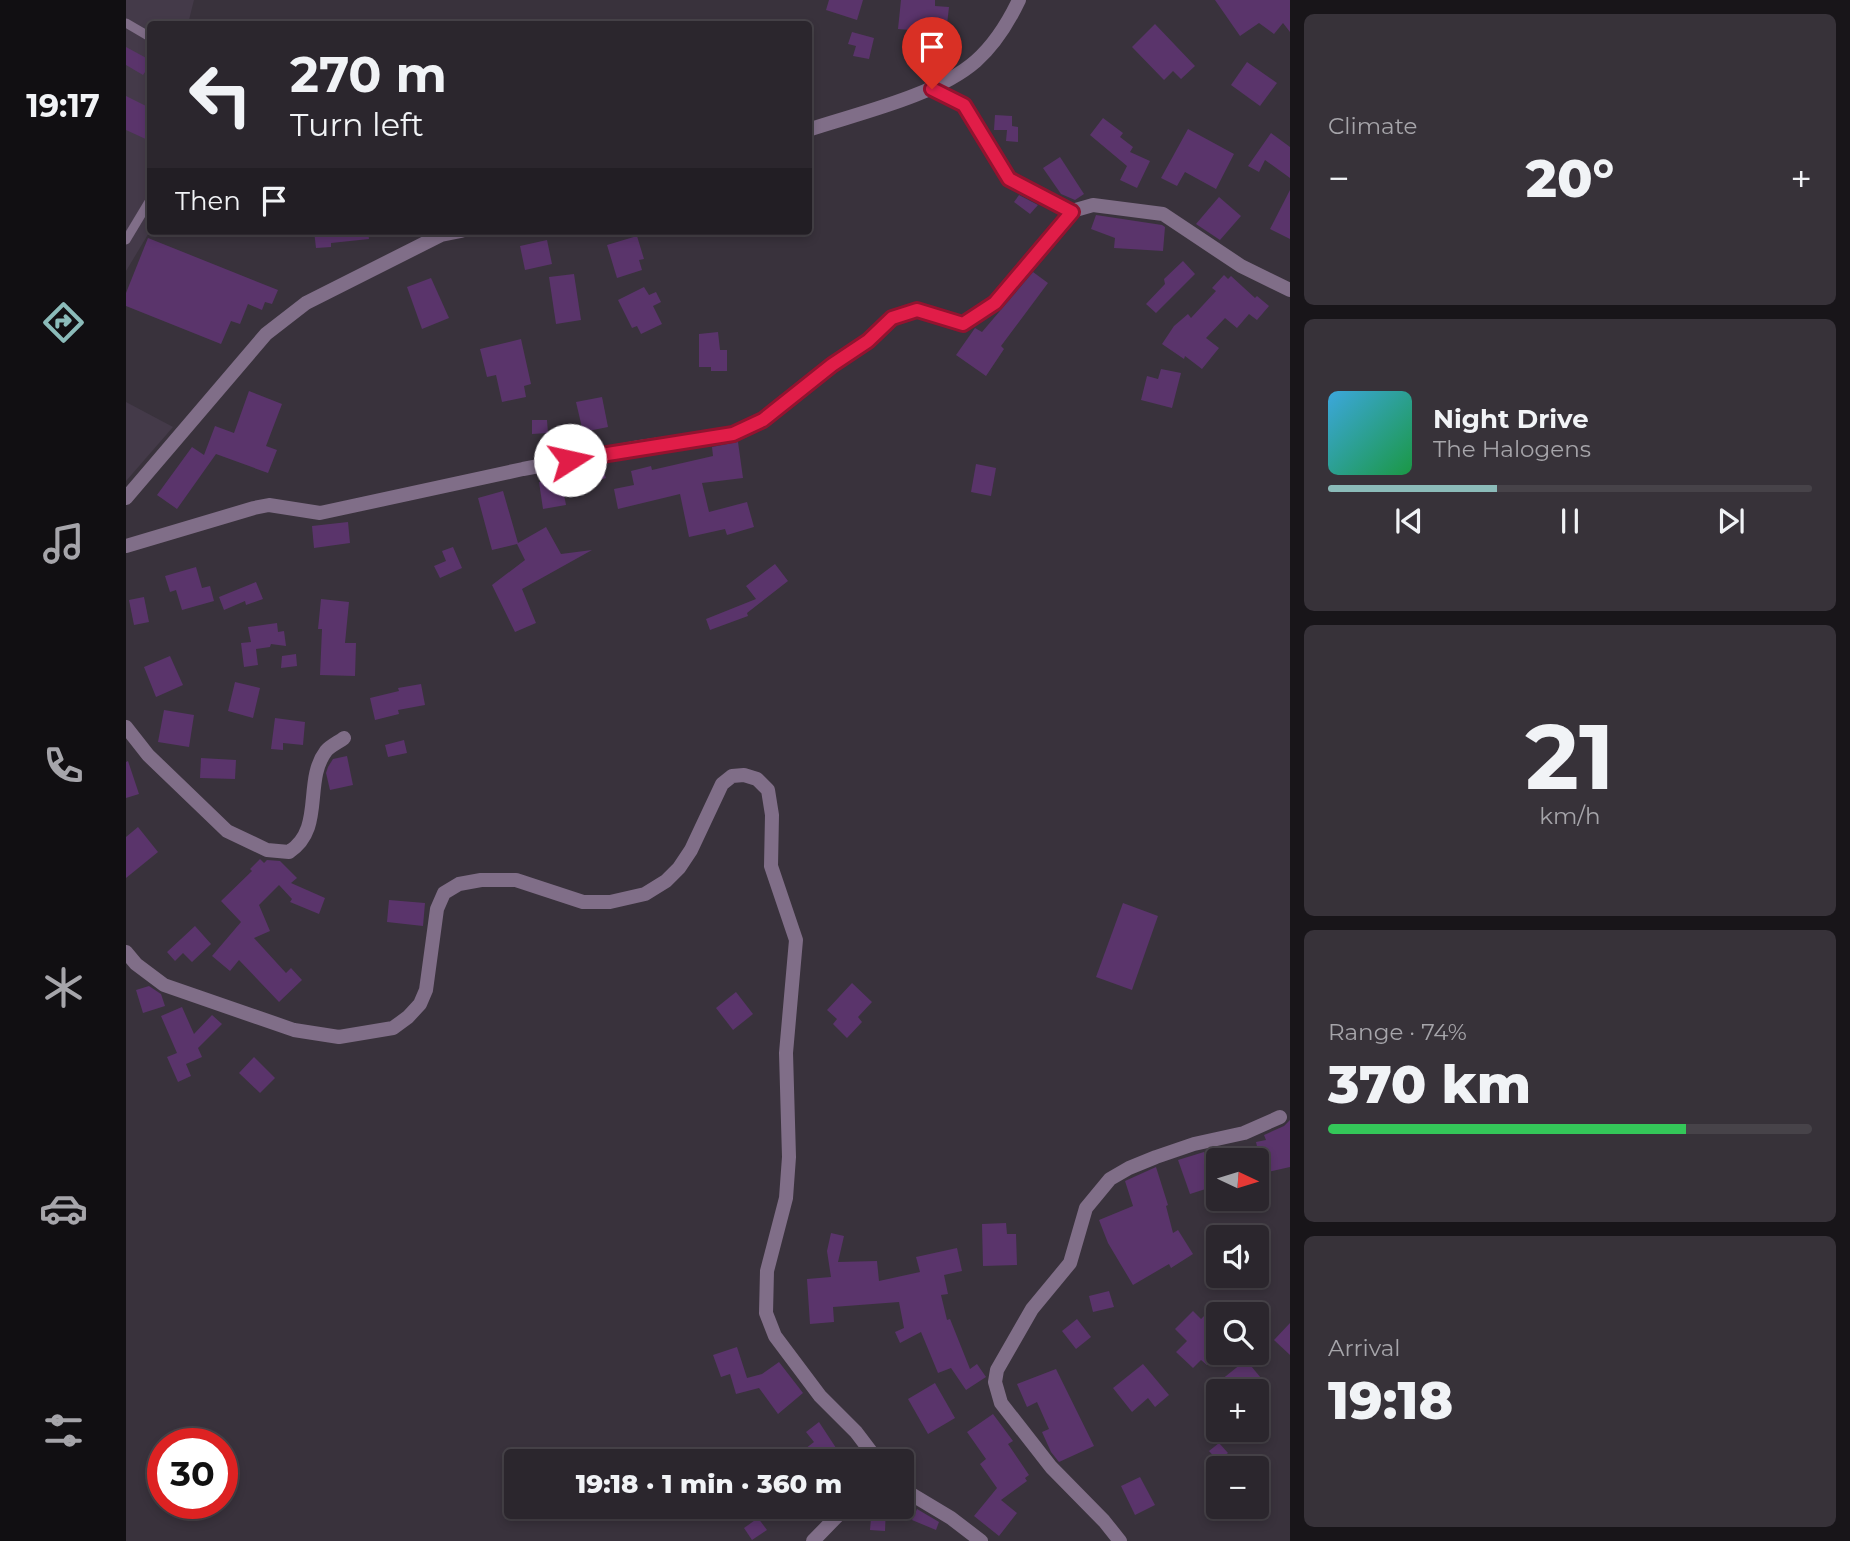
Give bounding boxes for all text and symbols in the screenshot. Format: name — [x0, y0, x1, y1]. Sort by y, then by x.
pin — [902, 17, 962, 89]
icon: arrive — [913, 28, 951, 66]
text: 270 m — [290, 45, 447, 104]
icon: left — [175, 49, 266, 140]
text: 19:17 — [26, 86, 100, 125]
text: Turn left — [290, 105, 424, 144]
text: Climate — [1328, 112, 1417, 140]
text: 20° — [1526, 147, 1614, 210]
text: − — [1328, 155, 1350, 202]
text: + — [1790, 155, 1812, 202]
icon: arrive — [255, 182, 293, 220]
text: Then — [175, 185, 241, 217]
icon: directions — [39, 298, 88, 347]
text: Night Drive — [1433, 403, 1589, 435]
position arrow — [533, 423, 607, 497]
text: The Halogens — [1433, 435, 1591, 463]
icon: previous — [1390, 502, 1428, 540]
icon: pause — [1551, 502, 1589, 540]
icon: next — [1712, 502, 1750, 540]
icon: music — [39, 519, 88, 568]
text: 21 — [1525, 701, 1615, 812]
icon: phone — [39, 741, 88, 790]
text: km/h — [1539, 802, 1601, 830]
icon: climate — [39, 963, 88, 1012]
text: Range · 74% — [1328, 1018, 1467, 1046]
text: 370 km — [1328, 1053, 1531, 1116]
north arrow — [1206, 1148, 1269, 1211]
map controls — [1206, 1148, 1269, 1519]
icon: car — [39, 1184, 88, 1233]
button: sound — [1206, 1225, 1269, 1288]
button: search — [1206, 1302, 1269, 1365]
text: Arrival — [1328, 1334, 1401, 1362]
text: 19:18 — [1328, 1369, 1453, 1432]
button: + — [1206, 1379, 1269, 1442]
icon: filters — [39, 1406, 88, 1455]
speed limit sign: 30 — [147, 1428, 238, 1519]
button: − — [1206, 1456, 1269, 1519]
text: 19:18 · 1 min · 360 m — [576, 1468, 842, 1500]

